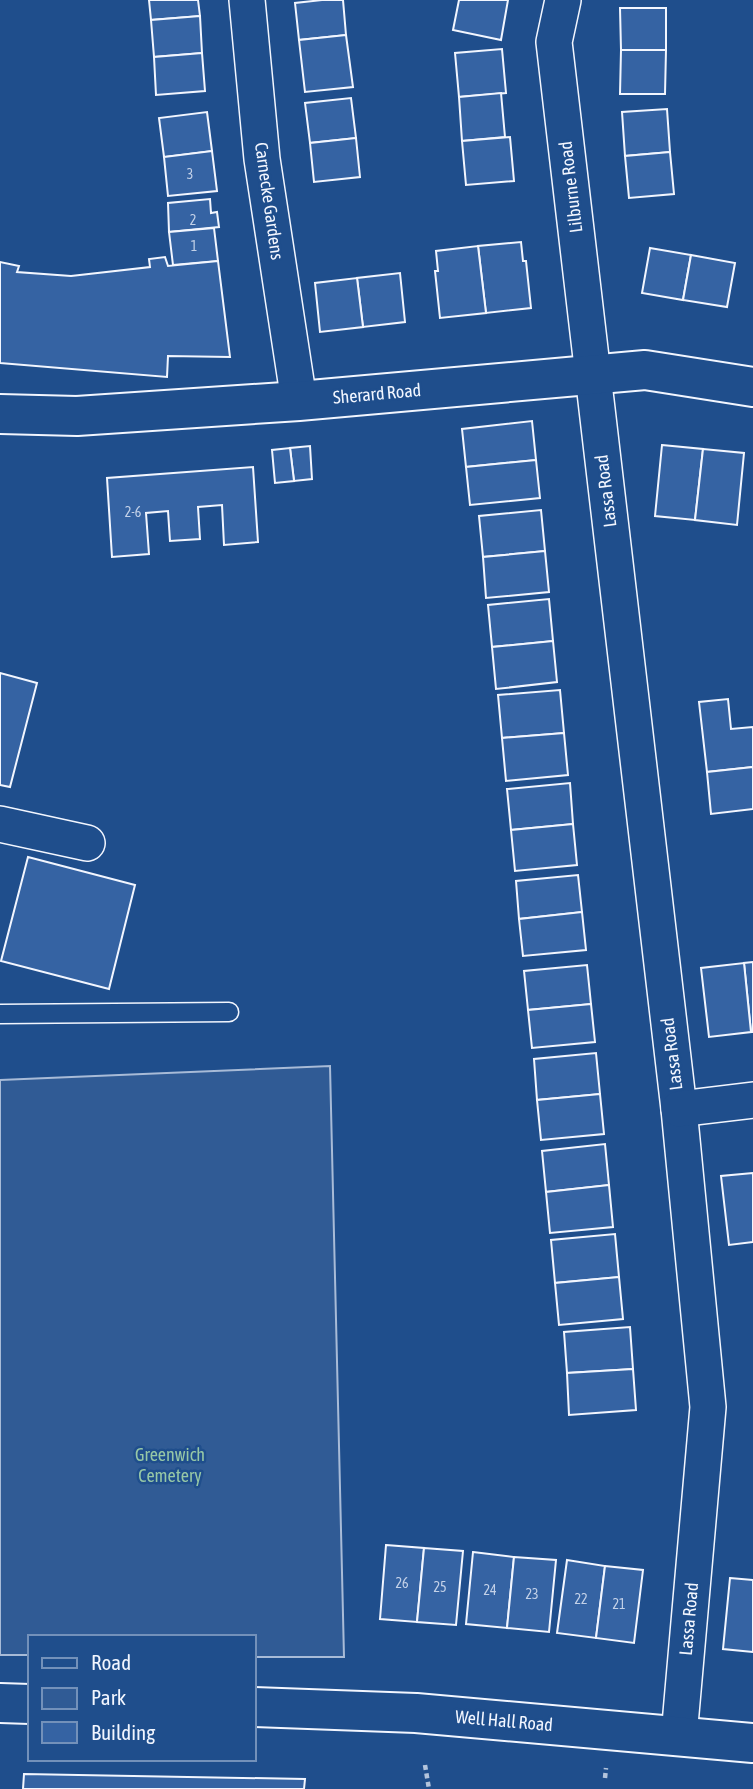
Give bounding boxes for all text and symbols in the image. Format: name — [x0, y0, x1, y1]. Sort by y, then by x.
street label: Lilburne Road — [554, 140, 587, 234]
street label: Carnecke Gardens — [251, 141, 288, 261]
house number: 3 — [187, 166, 193, 182]
house number: 2 — [190, 212, 196, 228]
house number: 1 — [191, 238, 197, 254]
street label: Sherard Road — [332, 379, 422, 408]
street label: Lassa Road — [591, 453, 620, 529]
house number: 2-6 — [125, 504, 142, 520]
street label: Lassa Road — [657, 1016, 686, 1092]
park label: Greenwich Cemetery — [135, 1444, 205, 1486]
house number: 26 — [395, 1575, 409, 1591]
house number: 25 — [433, 1579, 447, 1595]
house number: 24 — [483, 1582, 497, 1598]
street label: Lassa Road — [675, 1582, 702, 1656]
house number: 23 — [525, 1586, 539, 1602]
house number: 22 — [574, 1591, 588, 1607]
house number: 21 — [612, 1596, 626, 1612]
legend — [28, 1635, 256, 1761]
text: Road — [91, 1650, 131, 1674]
text: Park — [91, 1685, 126, 1709]
street label: Well Hall Road — [454, 1706, 554, 1735]
text: Building — [91, 1720, 155, 1744]

